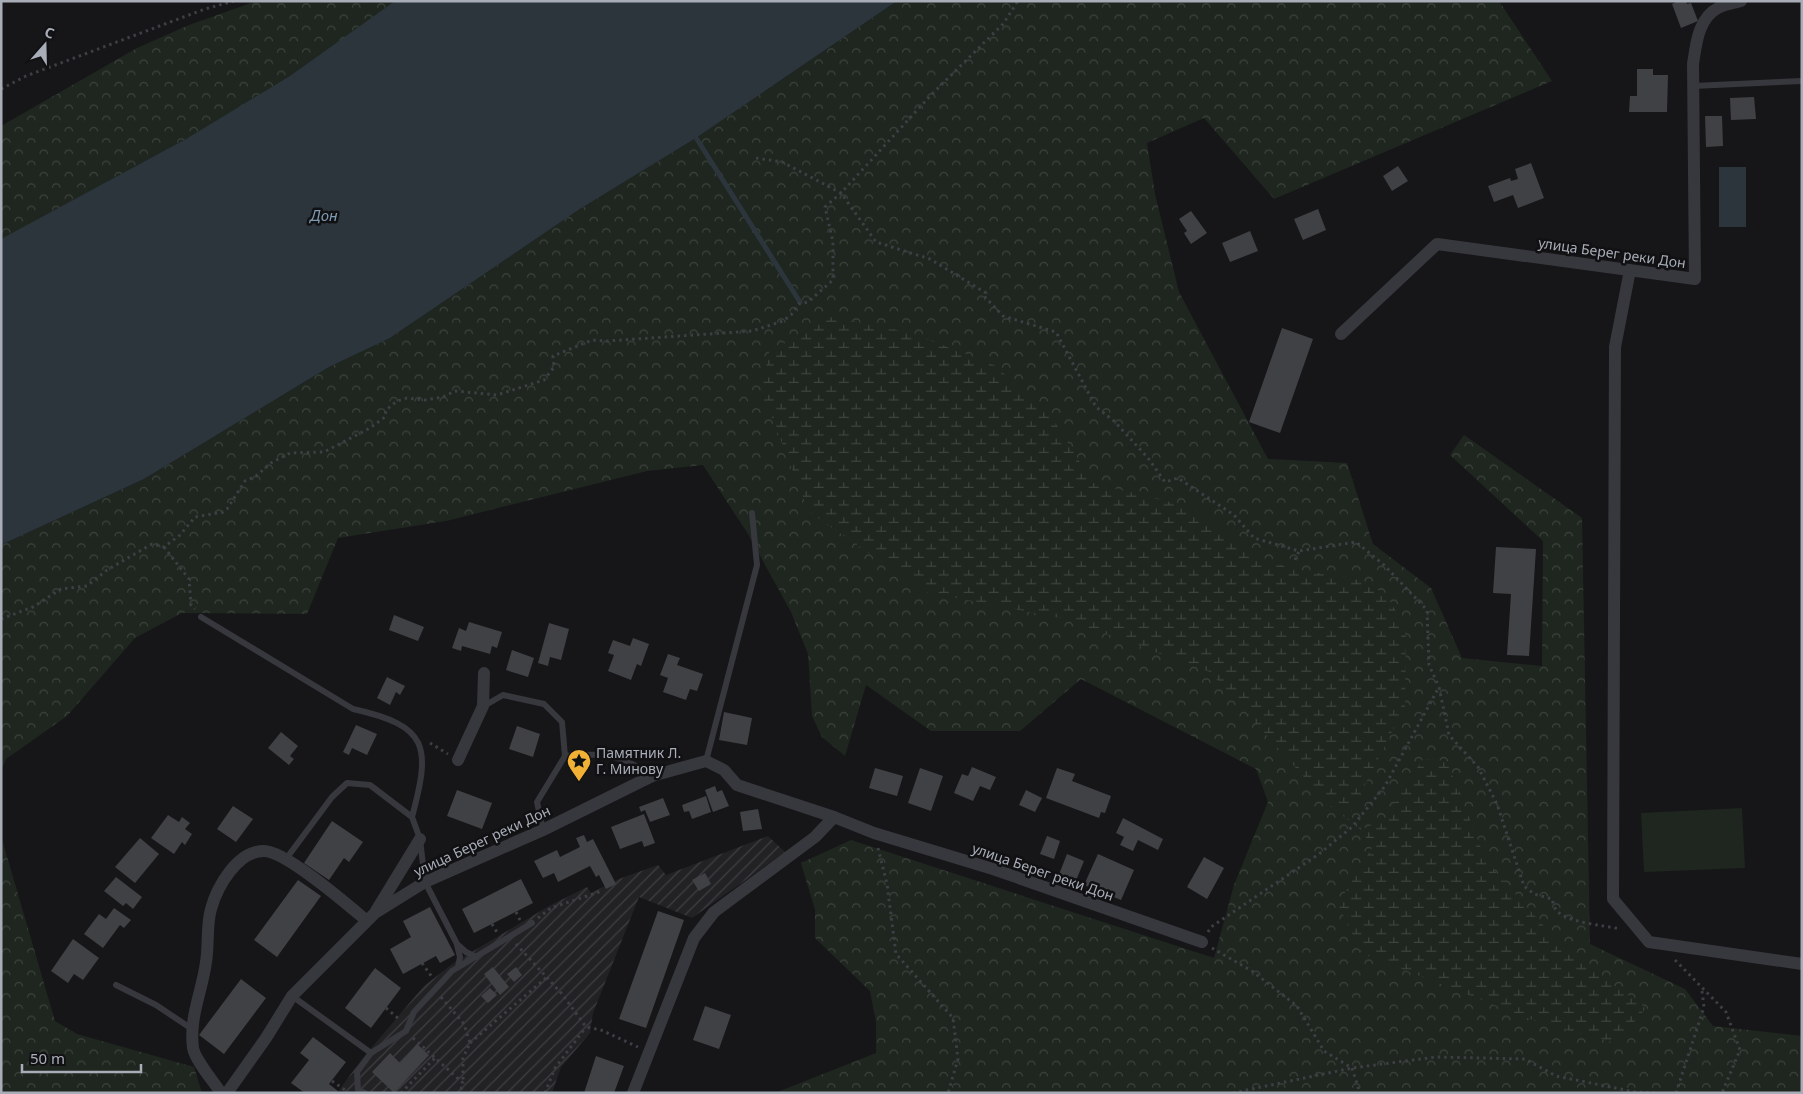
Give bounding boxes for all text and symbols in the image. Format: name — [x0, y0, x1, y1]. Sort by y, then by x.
north arrow — [20, 20, 70, 70]
text: С — [42, 22, 57, 43]
water label: Дон — [308, 205, 338, 225]
street label: улица Берег реки Дон — [1537, 233, 1687, 272]
place label: Памятник Л. Г. Минову — [596, 743, 681, 778]
place icon: Памятник Л. Г. Минову — [566, 748, 592, 782]
street label: улица Берег реки Дон — [410, 801, 553, 881]
street label: улица Берег реки Дон — [970, 838, 1117, 905]
scale bar — [22, 1042, 141, 1074]
text: 50 m — [30, 1048, 65, 1068]

